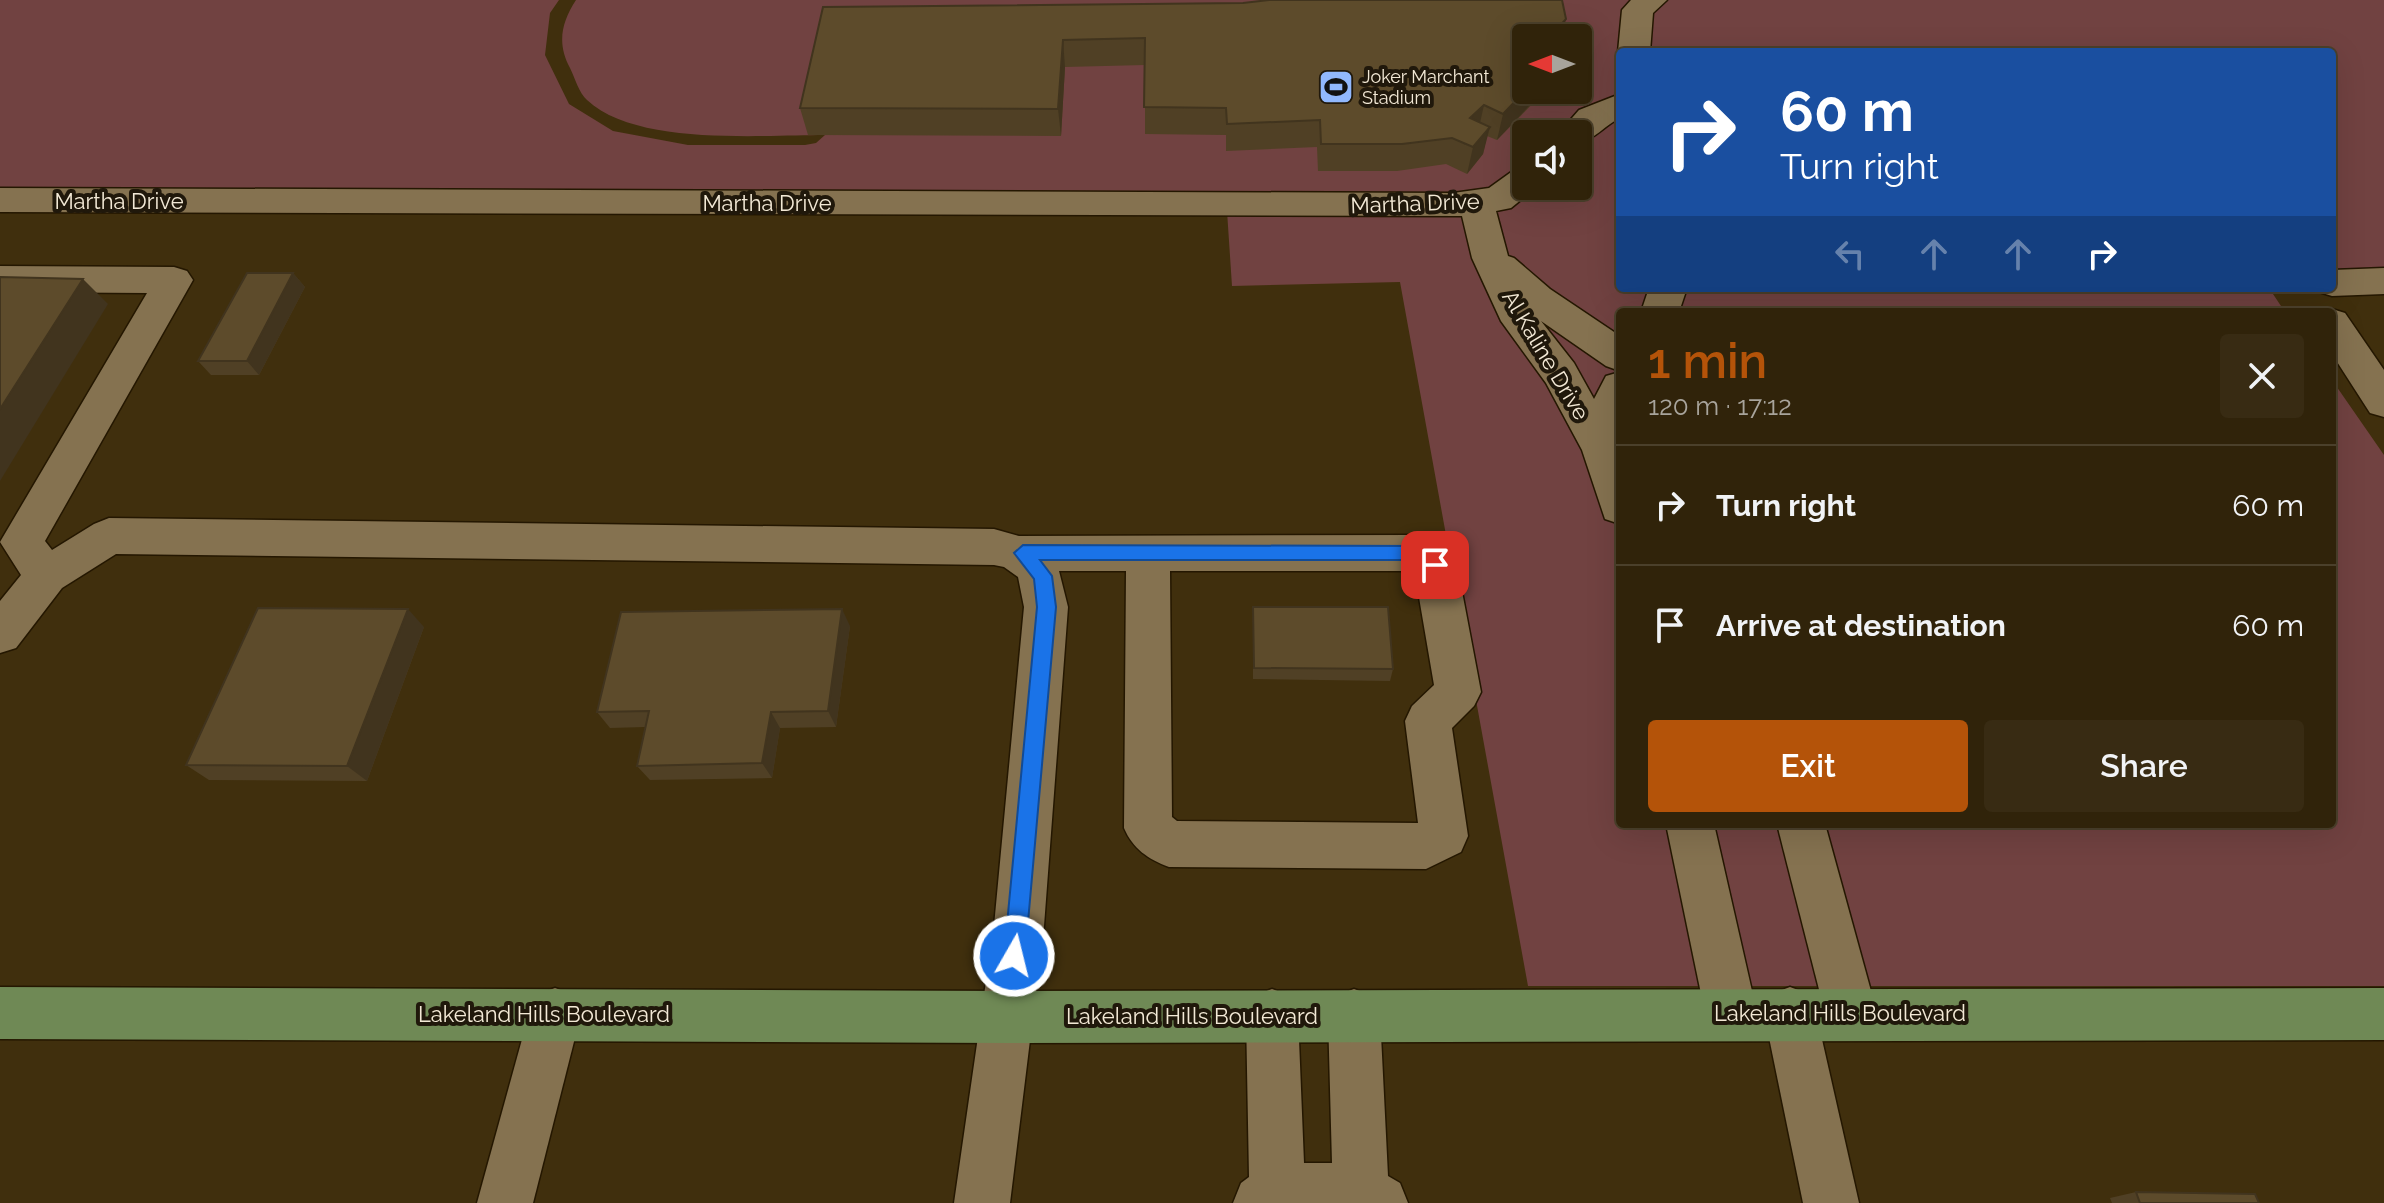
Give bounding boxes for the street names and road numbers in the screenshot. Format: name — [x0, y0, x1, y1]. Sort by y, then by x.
street label: Martha Drive — [54, 188, 184, 214]
street label: Martha Drive — [1350, 188, 1480, 218]
street label: Martha Drive — [702, 190, 832, 216]
street label: Al Kaline Drive — [1497, 285, 1595, 425]
street label: Lakeland Hills Boulevard — [1714, 1000, 1966, 1026]
street label: Lakeland Hills Boulevard — [418, 1001, 670, 1027]
street label: Lakeland Hills Boulevard — [1066, 1003, 1318, 1029]

